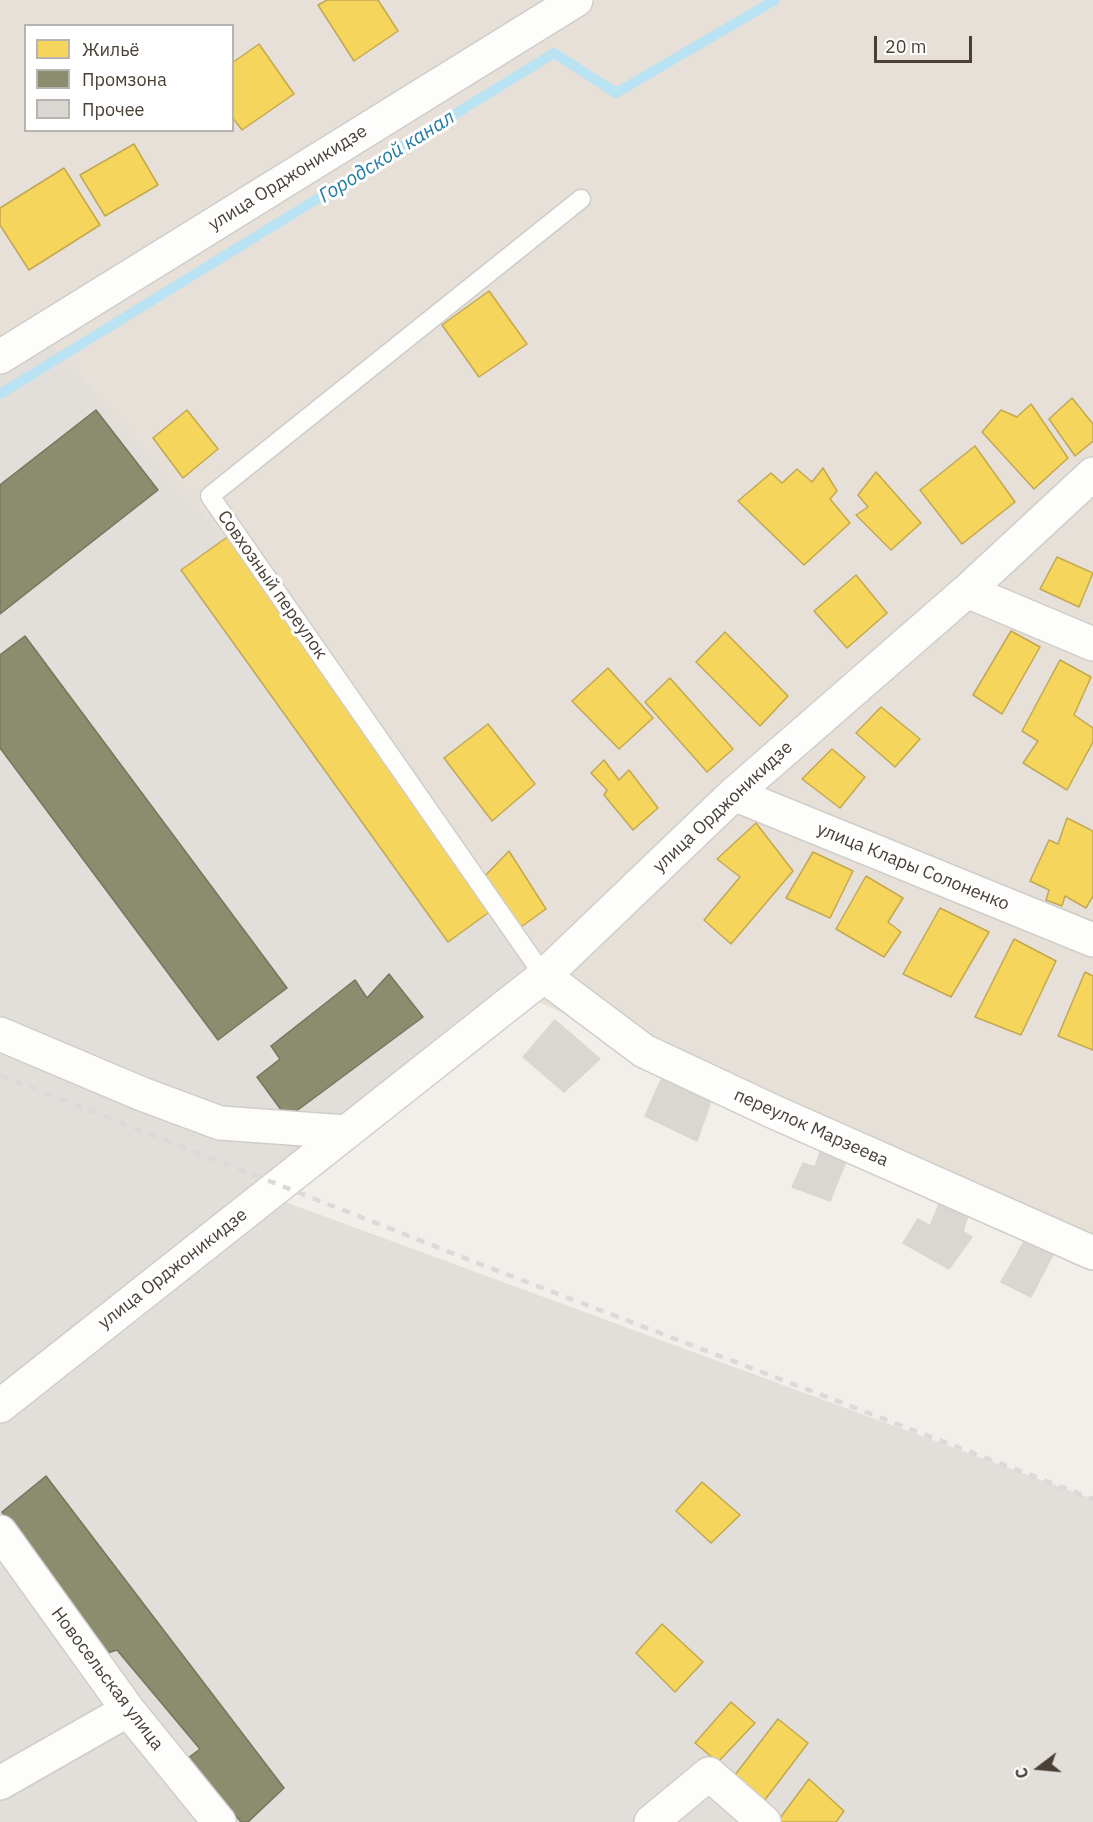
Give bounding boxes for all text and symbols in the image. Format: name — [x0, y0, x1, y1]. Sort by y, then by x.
legend — [24, 24, 234, 132]
scale bar — [877, 24, 974, 62]
text: 20 m — [885, 35, 927, 58]
text: Жильё — [82, 38, 139, 61]
text: Промзона — [82, 68, 167, 91]
text: Прочее — [82, 98, 144, 121]
water label: Городской канал — [315, 106, 459, 208]
street label: улица Орджоникидзе — [205, 120, 371, 236]
street label: Совхозный переулок — [213, 506, 331, 664]
street label: улица Орджоникидзе — [649, 737, 797, 877]
street label: улица Клары Солоненко — [814, 818, 1012, 916]
street label: переулок Марзеева — [731, 1084, 891, 1172]
street label: улица Орджоникидзе — [94, 1204, 252, 1334]
street label: Новосельская улица — [46, 1603, 168, 1755]
north arrow — [1009, 1738, 1069, 1798]
text: С — [1011, 1765, 1033, 1781]

